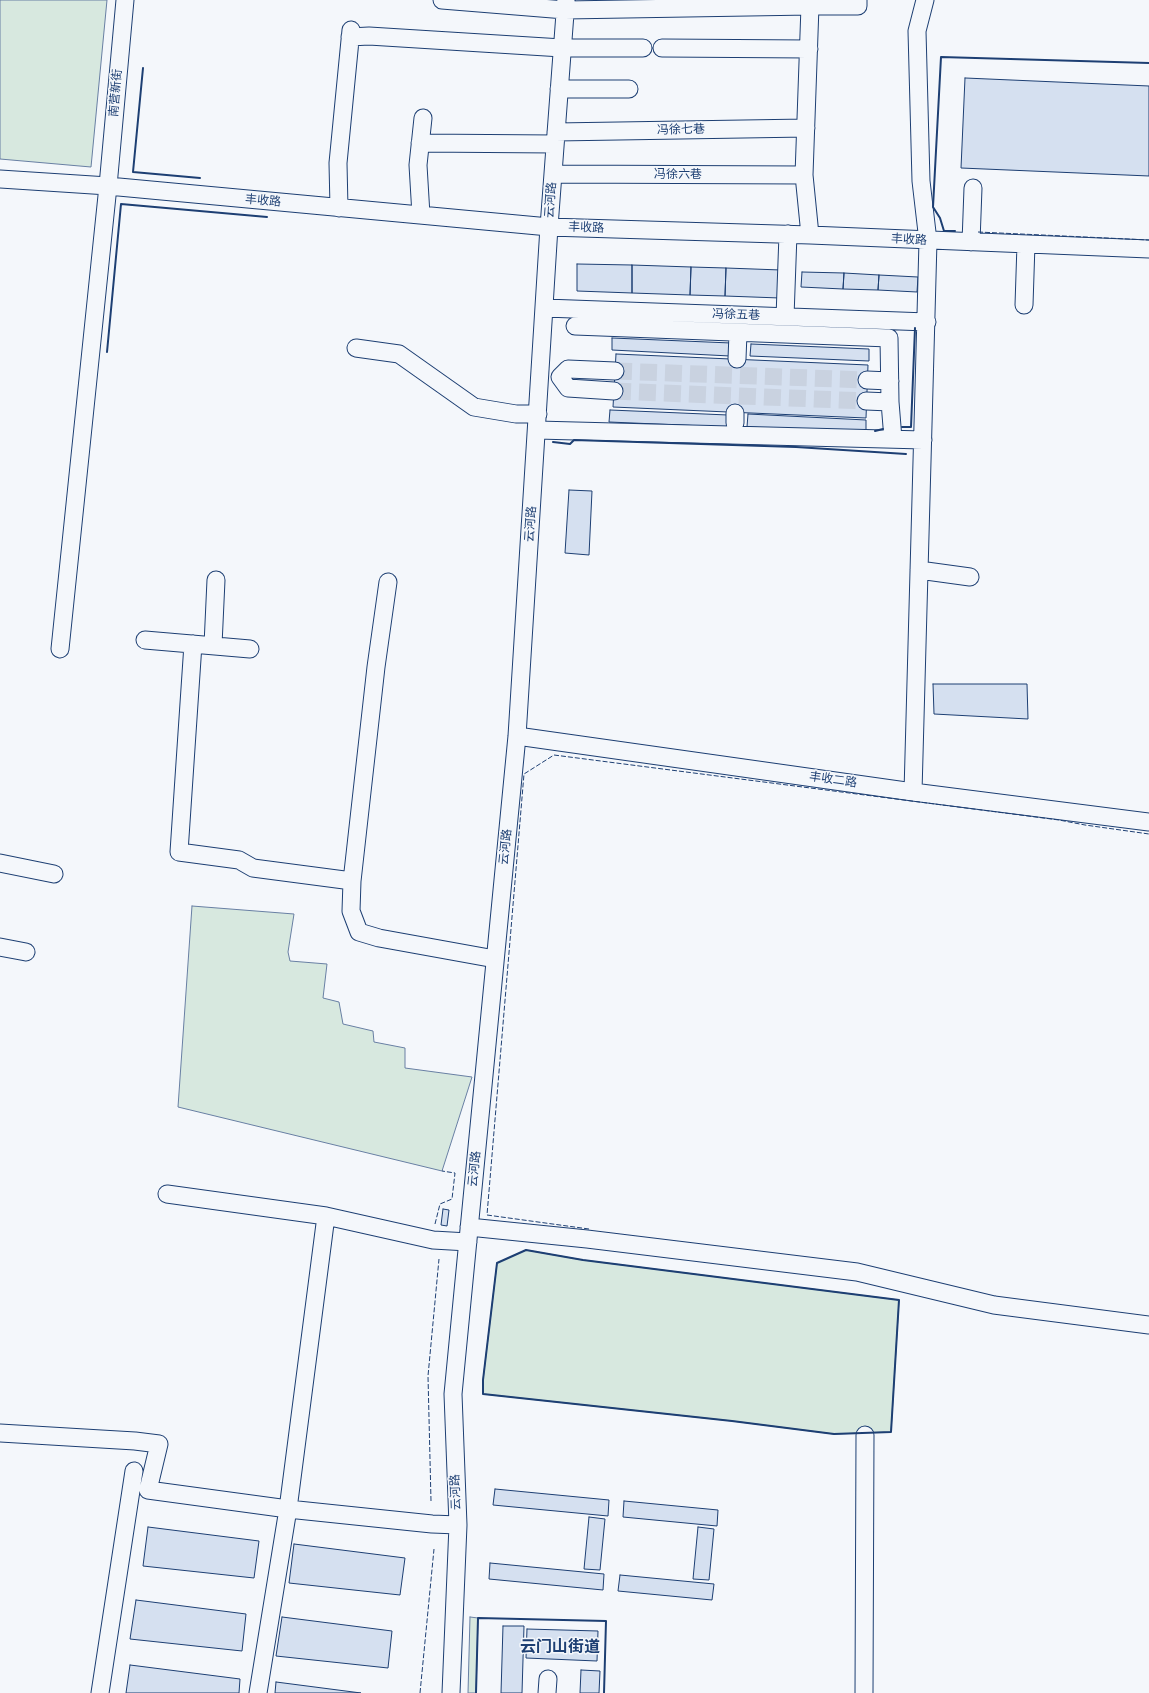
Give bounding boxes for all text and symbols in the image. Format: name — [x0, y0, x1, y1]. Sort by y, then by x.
street label: 南营新街 — [107, 68, 125, 118]
street label: 冯徐七巷 — [657, 122, 705, 138]
street label: 冯徐六巷 — [654, 168, 702, 182]
street label: 云河路 — [543, 182, 559, 218]
street label: 丰收路 — [244, 192, 282, 210]
street label: 丰收路 — [568, 220, 604, 236]
street label: 丰收路 — [891, 232, 927, 248]
street label: 冯徐五巷 — [712, 307, 760, 323]
street label: 云河路 — [523, 506, 539, 542]
street label: 丰收二路 — [808, 770, 858, 790]
street label: 云河路 — [497, 828, 515, 866]
street label: 云河路 — [466, 1150, 484, 1188]
street label: 云河路 — [448, 1474, 464, 1510]
district label: 云门山街道 — [520, 1638, 600, 1658]

